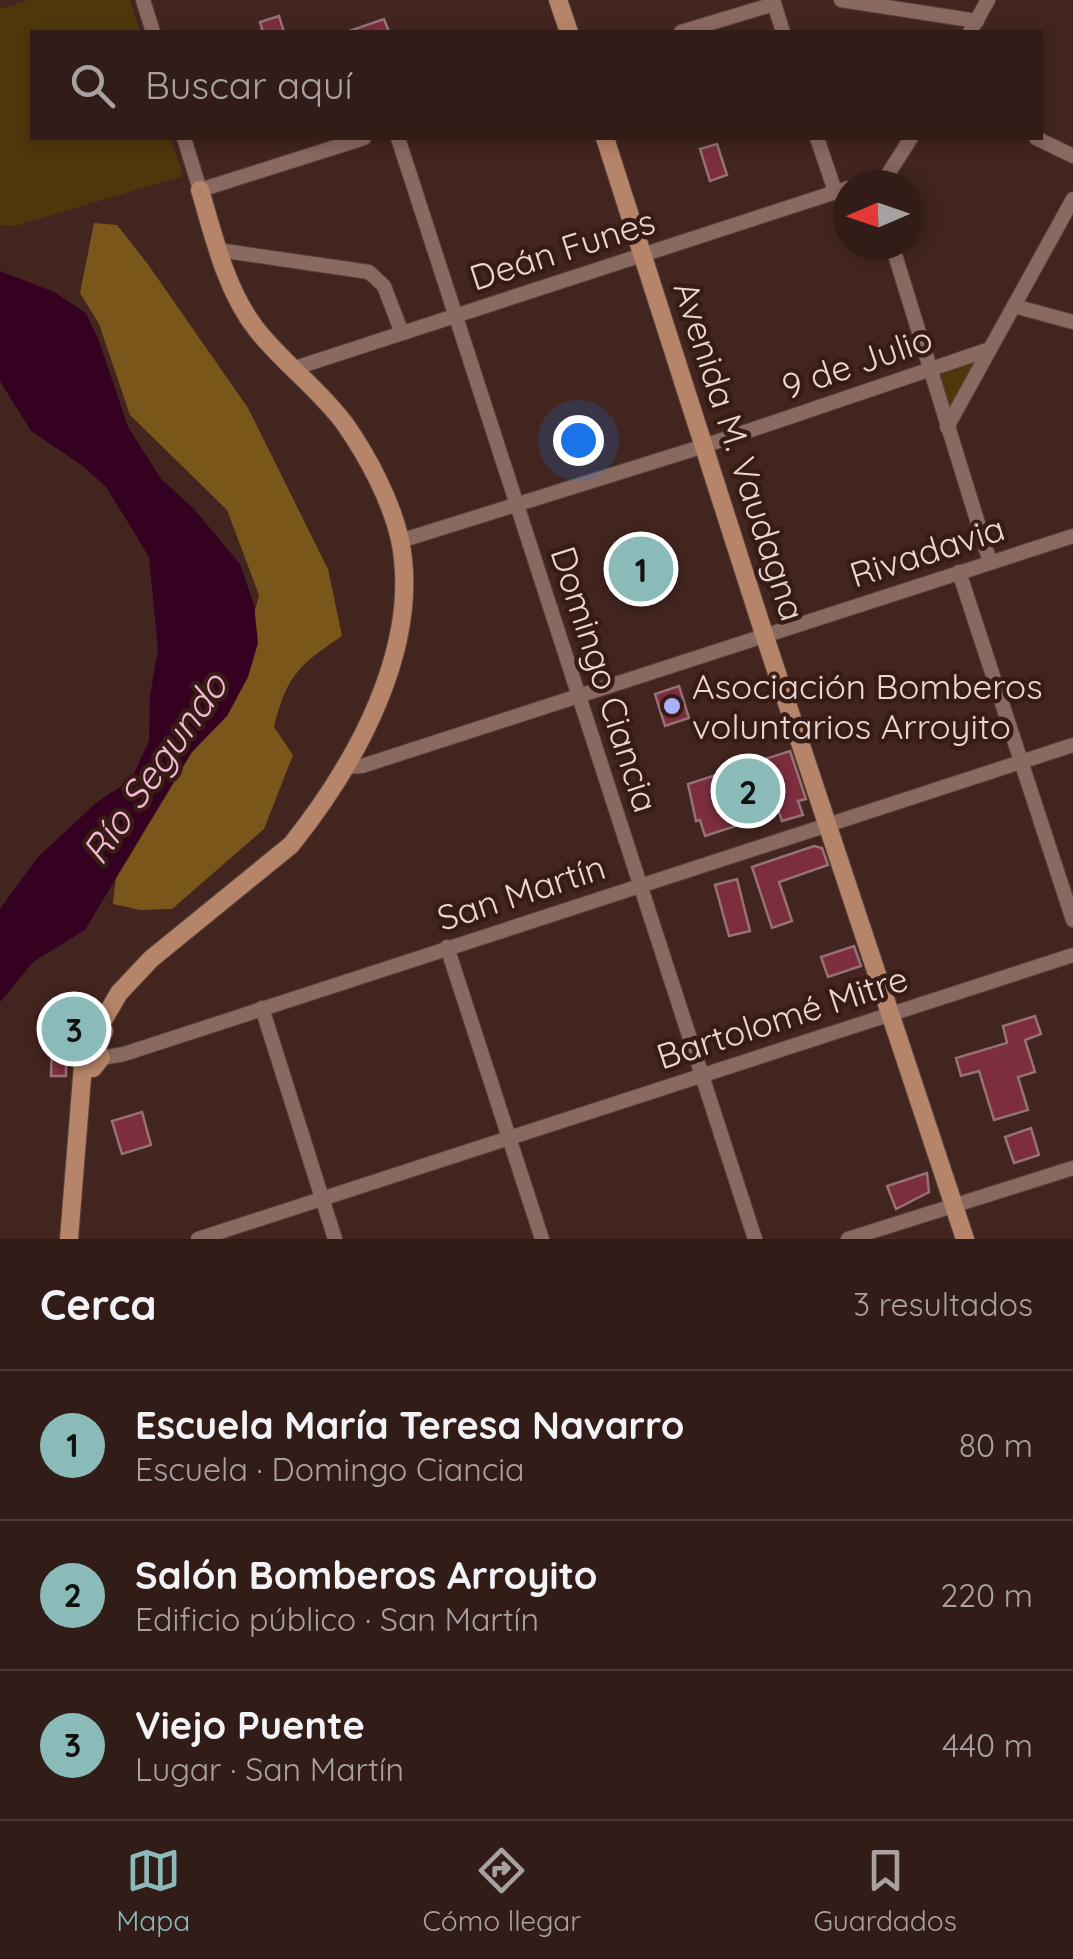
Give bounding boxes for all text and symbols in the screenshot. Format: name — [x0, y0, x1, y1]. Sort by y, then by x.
search box — [30, 30, 1043, 140]
icon: search — [65, 58, 120, 113]
text: Buscar aquí — [145, 61, 353, 109]
north arrow — [833, 170, 923, 260]
street label: Deán Funes — [464, 198, 660, 300]
street label: Avenida M. Vaudagna — [664, 276, 816, 626]
street label: 9 de Julio — [776, 316, 938, 408]
your location — [553, 415, 604, 466]
street label: Rivadavia — [844, 505, 1010, 597]
pin: 1 — [608, 532, 674, 606]
street label: Domingo Ciancia — [541, 541, 669, 817]
water label: Río Segundo — [71, 661, 239, 873]
place label: Asociación Bomberos voluntarios Arroyito — [692, 664, 1043, 748]
marker: Asociación Bomberos voluntarios Arroyito — [661, 695, 683, 717]
pin: 2 — [716, 754, 780, 828]
street label: San Martín — [432, 844, 610, 940]
street label: Bartolomé Mitre — [651, 956, 913, 1078]
pin: 3 — [42, 992, 106, 1066]
text: Cerca — [40, 1278, 157, 1331]
text: 3 resultados — [853, 1284, 1033, 1324]
text: Escuela María Teresa Navarro — [135, 1401, 684, 1449]
text: 1 — [66, 1425, 79, 1465]
text: 80 m — [959, 1425, 1033, 1465]
text: Escuela · Domingo Ciancia — [135, 1449, 524, 1489]
text: Salón Bomberos Arroyito — [135, 1551, 598, 1599]
text: 2 — [63, 1575, 82, 1615]
text: 220 m — [941, 1575, 1033, 1615]
text: Edificio público · San Martín — [135, 1599, 539, 1639]
text: Viejo Puente — [135, 1701, 365, 1749]
text: 3 — [64, 1725, 81, 1765]
text: 440 m — [942, 1725, 1033, 1765]
text: Lugar · San Martín — [135, 1749, 404, 1789]
tab: Mapa — [116, 1843, 190, 1938]
tab: Cómo llegar — [422, 1843, 581, 1938]
tab: Guardados — [813, 1843, 957, 1938]

